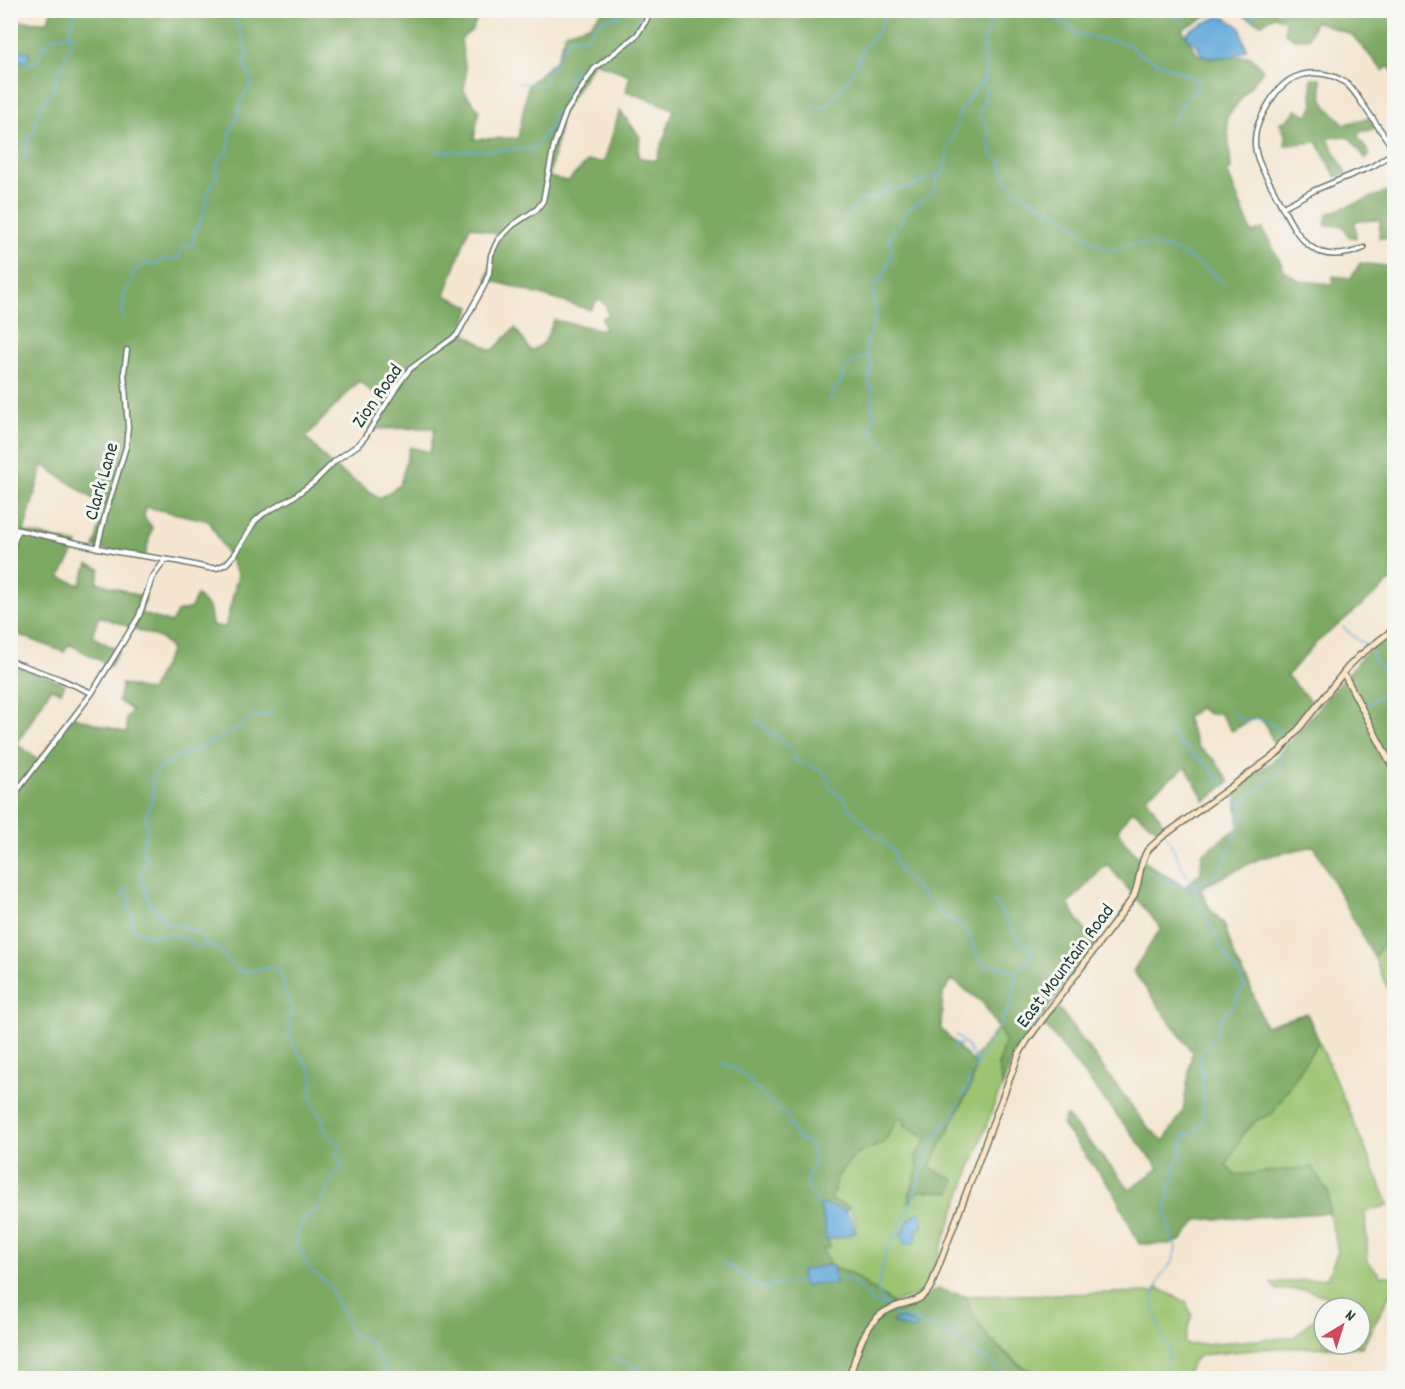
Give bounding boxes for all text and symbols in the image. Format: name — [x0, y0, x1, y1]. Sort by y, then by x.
street label: Zion Road — [346, 359, 411, 434]
street label: Clark Lane — [78, 439, 127, 524]
street label: East Mountain Road — [1010, 899, 1122, 1035]
north arrow — [1312, 1296, 1372, 1356]
text: N — [1340, 1305, 1360, 1328]

